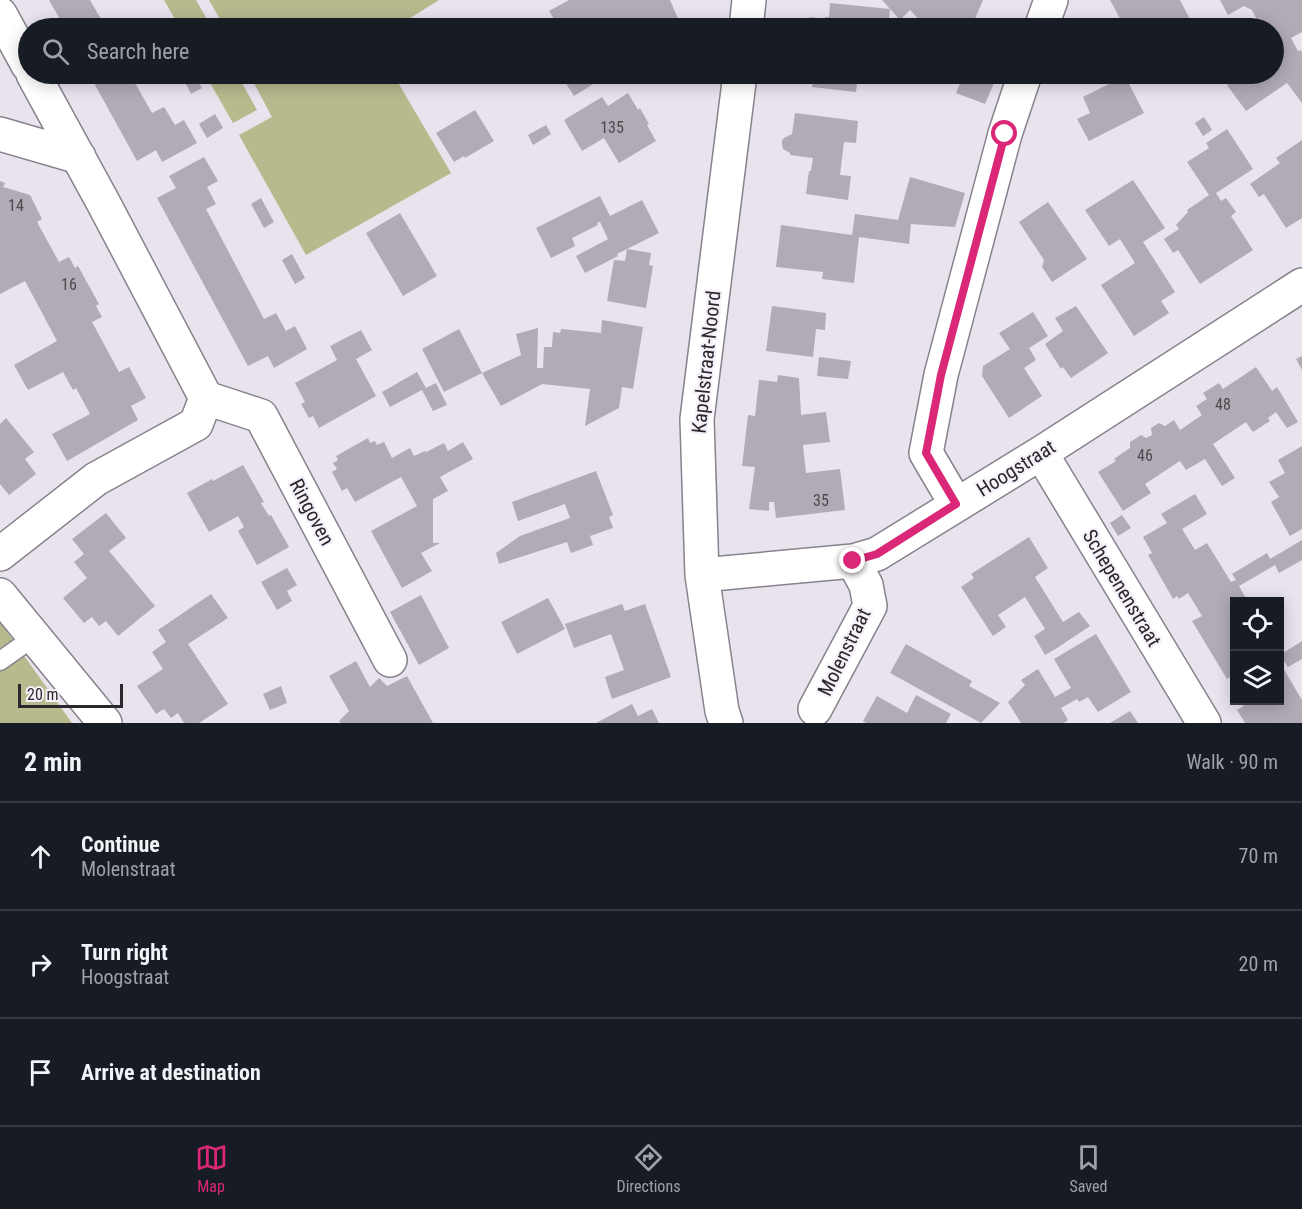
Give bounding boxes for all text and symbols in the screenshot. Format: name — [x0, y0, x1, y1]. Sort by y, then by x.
search box — [18, 18, 1284, 84]
icon: search — [39, 35, 72, 68]
text: Search here — [87, 39, 189, 64]
house number: 135 — [600, 118, 624, 137]
route start — [991, 120, 1017, 146]
house number: 14 — [8, 196, 24, 215]
house number: 16 — [61, 275, 77, 294]
street label: Kapelstraat-Noord — [687, 289, 725, 435]
house number: 48 — [1215, 395, 1231, 414]
street label: Hoogstraat — [972, 434, 1060, 502]
house number: 46 — [1137, 446, 1153, 465]
street label: Ringoven — [284, 475, 340, 549]
house number: 35 — [813, 491, 829, 510]
street label: Schepenenstraat — [1078, 525, 1166, 651]
route end — [839, 547, 865, 573]
map controls — [1230, 597, 1284, 705]
button: locate — [1230, 597, 1284, 651]
street label: Molenstraat — [812, 604, 876, 700]
button: layers — [1230, 651, 1284, 705]
scale bar — [18, 681, 123, 708]
text: 20 m — [27, 685, 59, 704]
text: 2 min — [24, 747, 82, 777]
text: Walk · 90 m — [1186, 750, 1278, 774]
text: Continue — [81, 832, 160, 857]
icon: ahead — [24, 840, 57, 873]
text: 70 m — [1239, 844, 1278, 868]
text: Molenstraat — [81, 857, 176, 881]
text: Turn right — [81, 940, 168, 965]
icon: right — [24, 948, 57, 981]
text: 20 m — [1239, 952, 1278, 976]
text: Hoogstraat — [81, 965, 169, 989]
icon: arrive — [24, 1056, 57, 1089]
text: Arrive at destination — [81, 1060, 261, 1085]
tab: Map — [195, 1141, 228, 1196]
tab: Directions — [617, 1141, 680, 1196]
tab: Saved — [1069, 1141, 1107, 1196]

